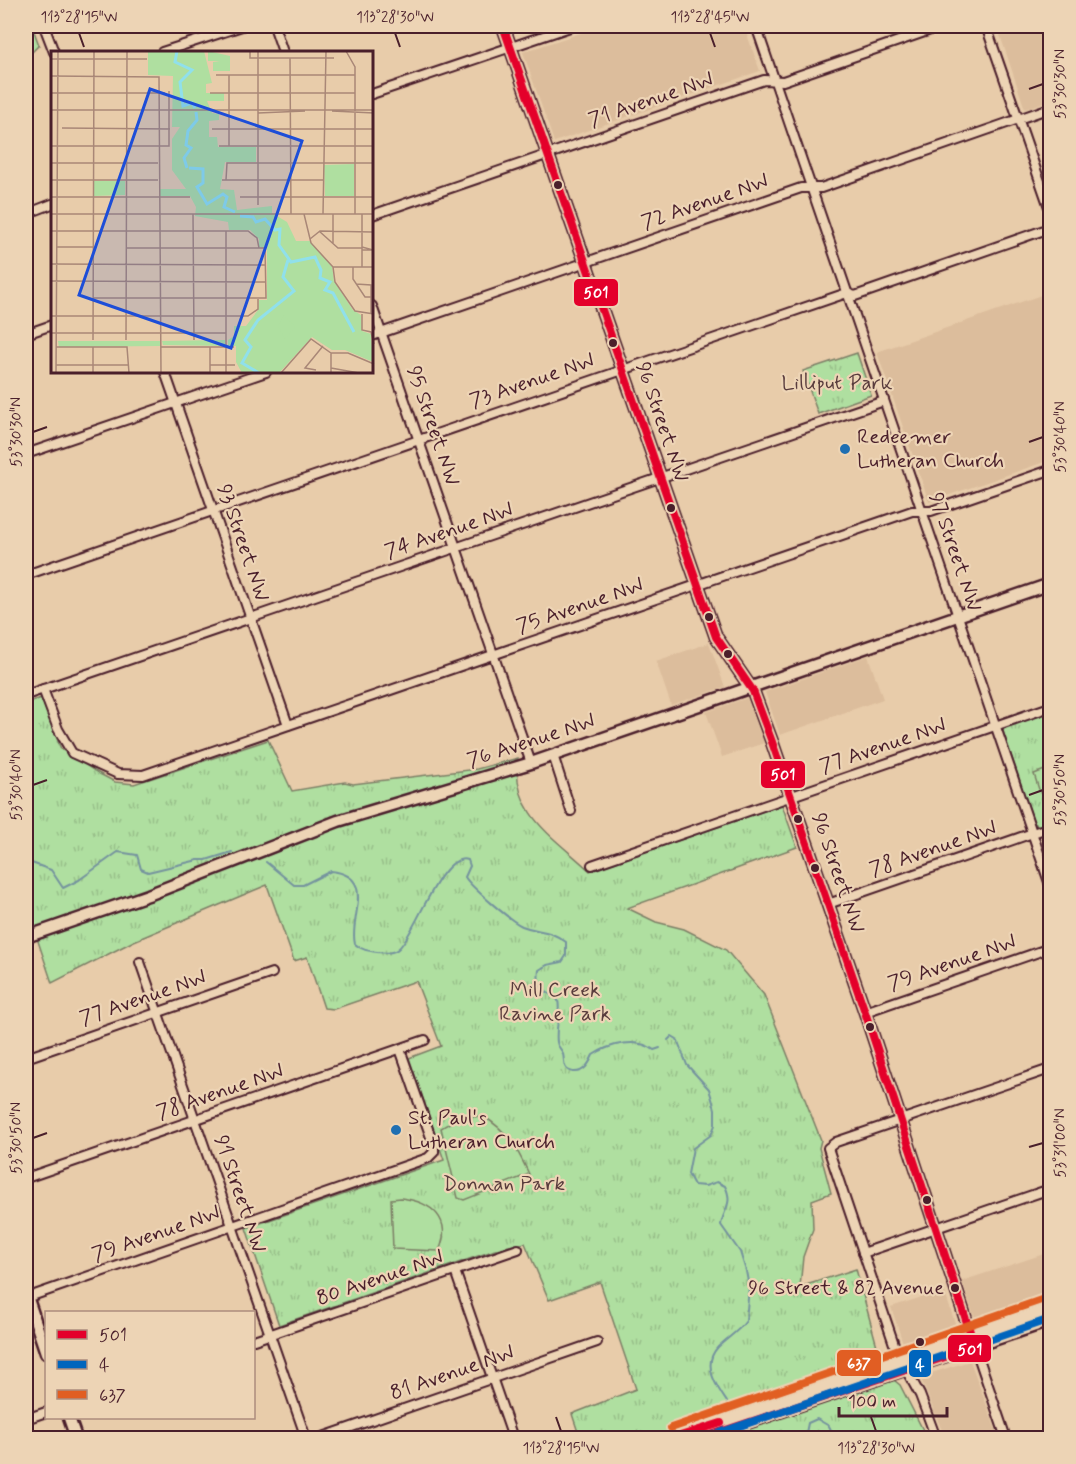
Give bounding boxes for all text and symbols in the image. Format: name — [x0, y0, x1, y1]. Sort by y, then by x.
text: 113°28'15"W — [41, 8, 117, 28]
text: 113°28'30"W — [356, 8, 434, 28]
text: 113°28'45"W — [671, 8, 749, 28]
text: 53°30'30"N — [1051, 49, 1071, 119]
inset map — [51, 51, 374, 374]
street label: 71 Avenue NW — [585, 66, 717, 134]
street label: 72 Avenue NW — [638, 167, 772, 237]
unlabelled marker — [552, 179, 564, 191]
line badge: 501 — [573, 278, 619, 307]
text: 501 — [584, 283, 608, 304]
unlabelled marker — [607, 337, 619, 349]
street label: 73 Avenue NW — [466, 347, 598, 415]
street label: 96 Street NW — [628, 358, 696, 486]
street label: 95 Street NW — [399, 362, 467, 490]
park label: Lilliput Park — [781, 369, 893, 397]
text: 53°30'30"N — [7, 397, 27, 467]
text: 53°30'40"N — [1051, 401, 1071, 473]
place label: Redeemer Lutheran Church — [857, 423, 1004, 475]
marker: Redeemer Lutheran Church — [838, 442, 852, 456]
street label: 93 Street NW — [210, 480, 276, 606]
street label: 97 Street NW — [922, 489, 988, 615]
street label: 74 Avenue NW — [381, 496, 517, 566]
unlabelled marker — [665, 502, 677, 514]
street label: 75 Avenue NW — [513, 571, 647, 641]
unlabelled marker — [703, 611, 715, 623]
unlabelled marker — [722, 648, 734, 660]
street label: 76 Avenue NW — [463, 707, 599, 775]
street label: 77 Avenue NW — [816, 711, 950, 781]
text: 53°30'40"N — [7, 749, 27, 821]
text: 53°30'50"N — [1051, 754, 1071, 826]
line badge: 501 — [760, 760, 806, 789]
text: 501 — [771, 765, 795, 786]
street label: 96 Street NW — [804, 809, 872, 937]
unlabelled marker — [792, 813, 804, 825]
street label: 78 Avenue NW — [866, 814, 1000, 884]
unlabelled marker — [809, 862, 821, 874]
street label: 79 Avenue NW — [884, 928, 1020, 998]
street label: 77 Avenue NW — [76, 963, 210, 1033]
park label: Mill Creek Ravine Park — [499, 976, 611, 1028]
unlabelled marker — [864, 1021, 876, 1033]
street label: 78 Avenue NW — [153, 1057, 287, 1127]
text: 53°30'50"N — [7, 1102, 27, 1174]
place label: St. Paul's Lutheran Church — [408, 1104, 555, 1156]
text: 53°31'00"N — [1051, 1108, 1071, 1178]
marker: St. Paul's Lutheran Church — [389, 1123, 403, 1137]
street label: 91 Street NW — [207, 1131, 273, 1257]
park label: Donnan Park — [443, 1170, 566, 1198]
unlabelled marker — [921, 1194, 933, 1206]
street label: 79 Avenue NW — [88, 1199, 224, 1269]
street label: 80 Avenue NW — [313, 1243, 447, 1313]
place label: 96 Street & 82 Avenue — [748, 1275, 944, 1302]
marker: 96 Street & 82 Avenue — [949, 1282, 961, 1294]
legend — [45, 1311, 255, 1419]
text: 501 — [99, 1324, 127, 1348]
line badge: 501 — [947, 1334, 992, 1363]
unlabelled marker — [914, 1336, 926, 1348]
street label: 81 Avenue NW — [386, 1339, 518, 1407]
text: 501 — [958, 1340, 982, 1361]
line badge: 637 — [836, 1349, 882, 1377]
line badge: 4 — [908, 1349, 932, 1378]
text: 4 — [99, 1354, 109, 1378]
text: 637 — [847, 1354, 871, 1375]
text: 4 — [915, 1355, 925, 1376]
scale bar — [839, 1380, 947, 1418]
text: 637 — [99, 1384, 126, 1408]
text: 100 m — [848, 1390, 896, 1414]
text: 113°28'15"W — [523, 1439, 599, 1459]
text: 113°28'30"W — [837, 1439, 915, 1459]

